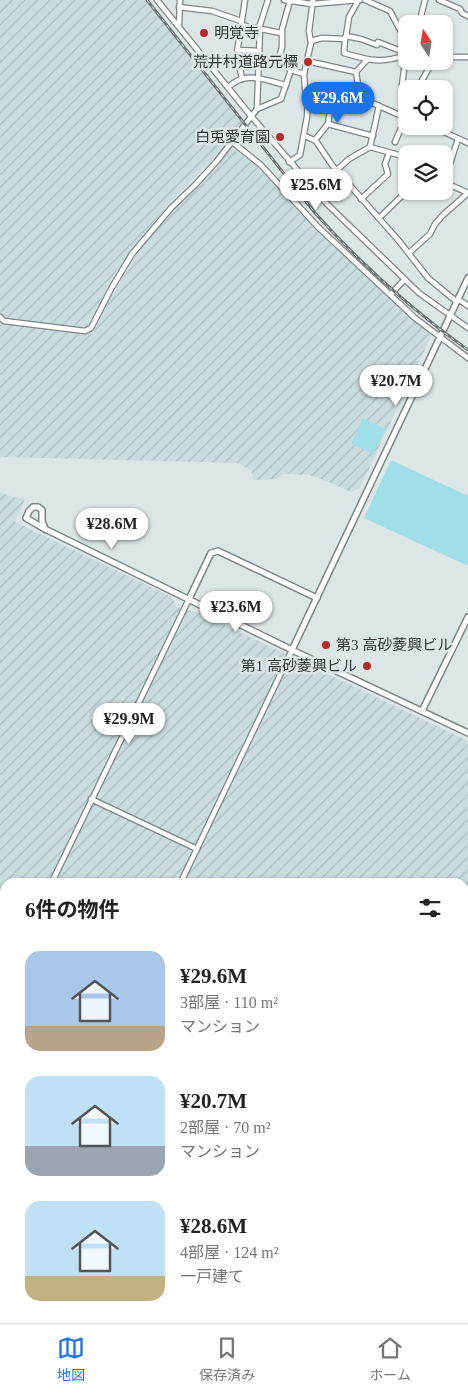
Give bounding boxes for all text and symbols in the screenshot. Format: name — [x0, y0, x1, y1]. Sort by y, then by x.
north arrow — [398, 15, 452, 70]
map controls — [398, 15, 453, 200]
place label: 明覚寺 — [214, 25, 259, 41]
marker: 明覚寺 — [198, 27, 210, 39]
place label: 荒井村道路元標 — [193, 53, 298, 70]
marker: 荒井村道路元標 — [302, 56, 314, 68]
button: locate — [398, 80, 453, 135]
pin: ¥29.6M — [297, 82, 379, 124]
text: ¥29.6M — [312, 89, 364, 106]
place label: 白兎愛育園 — [195, 129, 270, 145]
marker: 白兎愛育園 — [274, 131, 286, 143]
button: layers — [398, 145, 453, 200]
pin: ¥25.6M — [275, 168, 357, 211]
text: ¥25.6M — [290, 176, 342, 193]
pin: ¥20.7M — [355, 364, 437, 407]
text: ¥20.7M — [370, 372, 422, 389]
pin: ¥28.6M — [71, 508, 153, 550]
text: ¥28.6M — [86, 515, 138, 532]
pin: ¥23.6M — [195, 590, 277, 633]
text: ¥23.6M — [210, 598, 262, 615]
place label: 第3 高砂菱興ビル — [336, 637, 452, 653]
marker: 第3 高砂菱興ビル — [320, 639, 332, 651]
place label: 第1 高砂菱興ビル — [241, 658, 357, 674]
marker: 第1 高砂菱興ビル — [361, 660, 373, 672]
pin: ¥29.9M — [88, 702, 170, 745]
text: ¥29.9M — [103, 710, 155, 727]
icon: filters — [416, 894, 444, 922]
text: 6件の物件 — [25, 898, 120, 922]
text: ¥29.6M — [180, 964, 247, 988]
icon: home — [65, 971, 125, 1031]
text: 3部屋 · 110 m² — [180, 994, 278, 1011]
text: マンション — [180, 1018, 260, 1035]
text: ¥20.7M — [180, 1089, 247, 1113]
icon: home — [65, 1096, 125, 1156]
text: 2部屋 · 70 m² — [180, 1119, 271, 1136]
text: マンション — [180, 1143, 260, 1160]
text: ¥28.6M — [180, 1214, 247, 1238]
icon: home — [65, 1221, 125, 1281]
text: 4部屋 · 124 m² — [180, 1244, 279, 1261]
text: 一戸建て — [180, 1268, 244, 1285]
tab: 地図 — [57, 1334, 85, 1384]
tab: 保存済み — [199, 1334, 255, 1384]
tab: ホーム — [369, 1334, 411, 1384]

